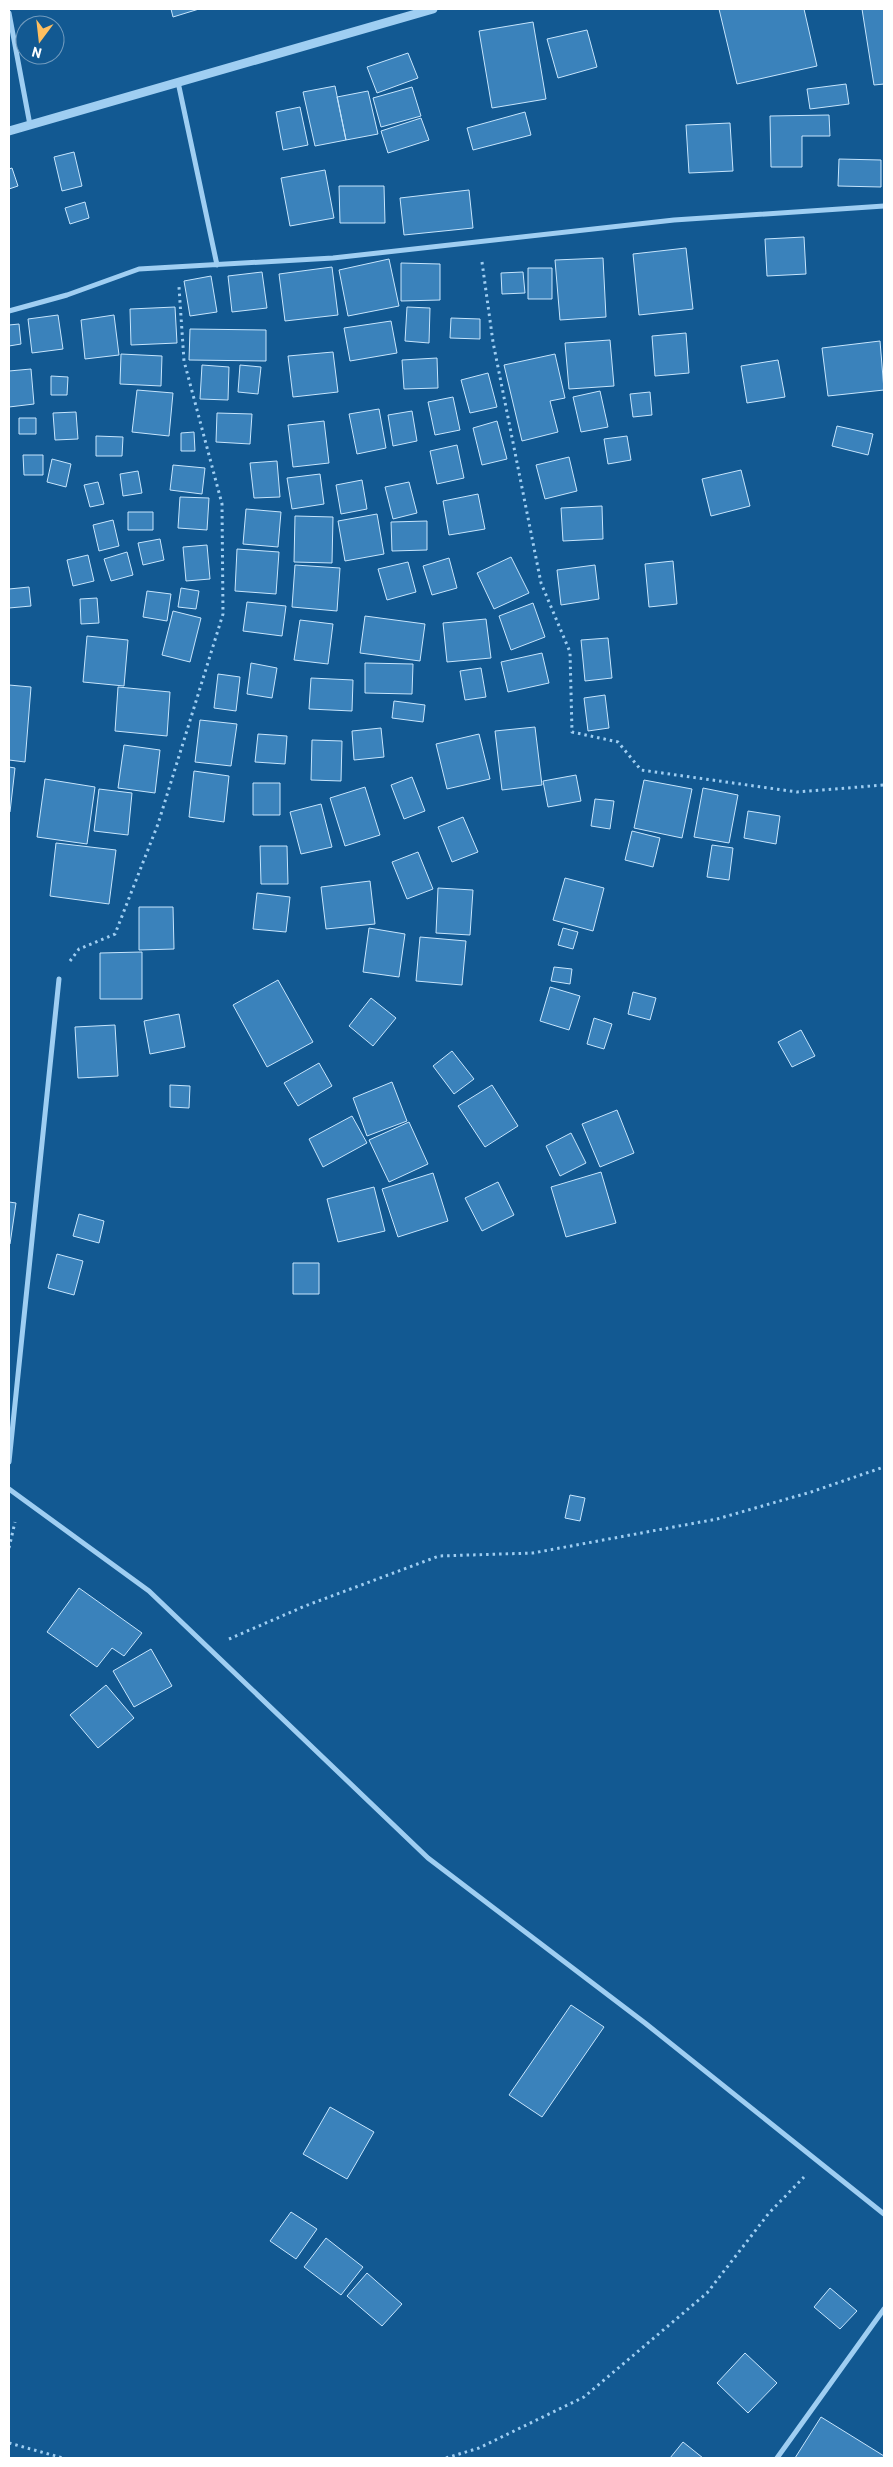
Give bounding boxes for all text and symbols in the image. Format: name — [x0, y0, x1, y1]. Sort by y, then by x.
north arrow — [15, 15, 65, 65]
text: N — [30, 44, 43, 62]

